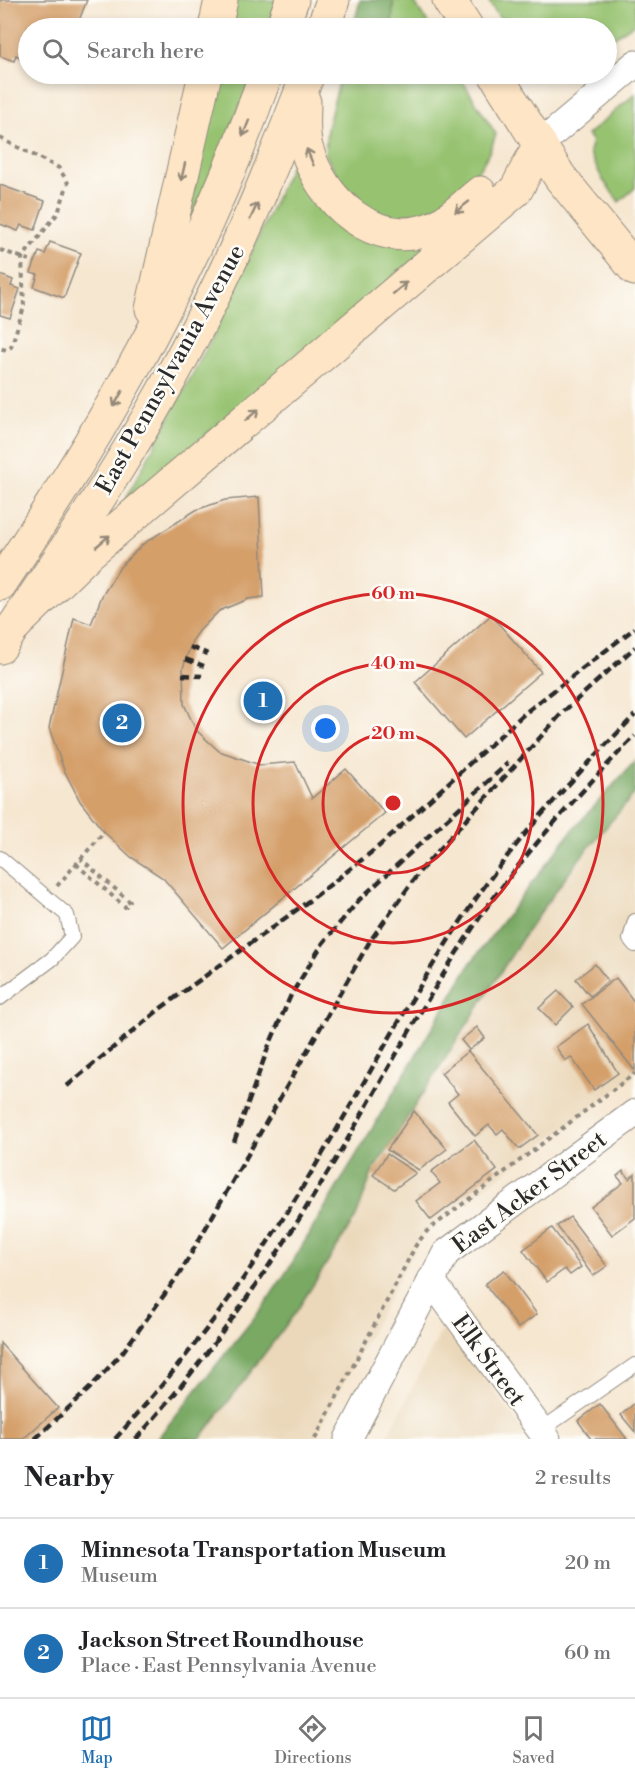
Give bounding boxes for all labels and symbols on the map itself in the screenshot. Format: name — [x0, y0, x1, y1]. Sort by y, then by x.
one-way arrow — [239, 118, 250, 137]
one-way arrow — [304, 148, 315, 167]
one-way arrow — [177, 162, 189, 181]
one-way arrow — [454, 201, 470, 214]
one-way arrow — [249, 202, 260, 221]
street label: East Pennsylvania Avenue — [90, 239, 252, 500]
one-way arrow — [392, 281, 407, 295]
one-way arrow — [112, 390, 124, 407]
one-way arrow — [244, 408, 259, 422]
one-way arrow — [95, 534, 110, 548]
text: 60 m — [371, 582, 415, 605]
text: 40 m — [371, 652, 416, 675]
pin: 1 — [244, 678, 282, 724]
pin: 2 — [102, 700, 142, 746]
your location — [311, 714, 340, 743]
text: 20 m — [371, 722, 415, 745]
centre of rings — [383, 793, 403, 813]
street label: East Acker Street — [446, 1125, 613, 1261]
street label: Elk Street — [445, 1309, 532, 1413]

